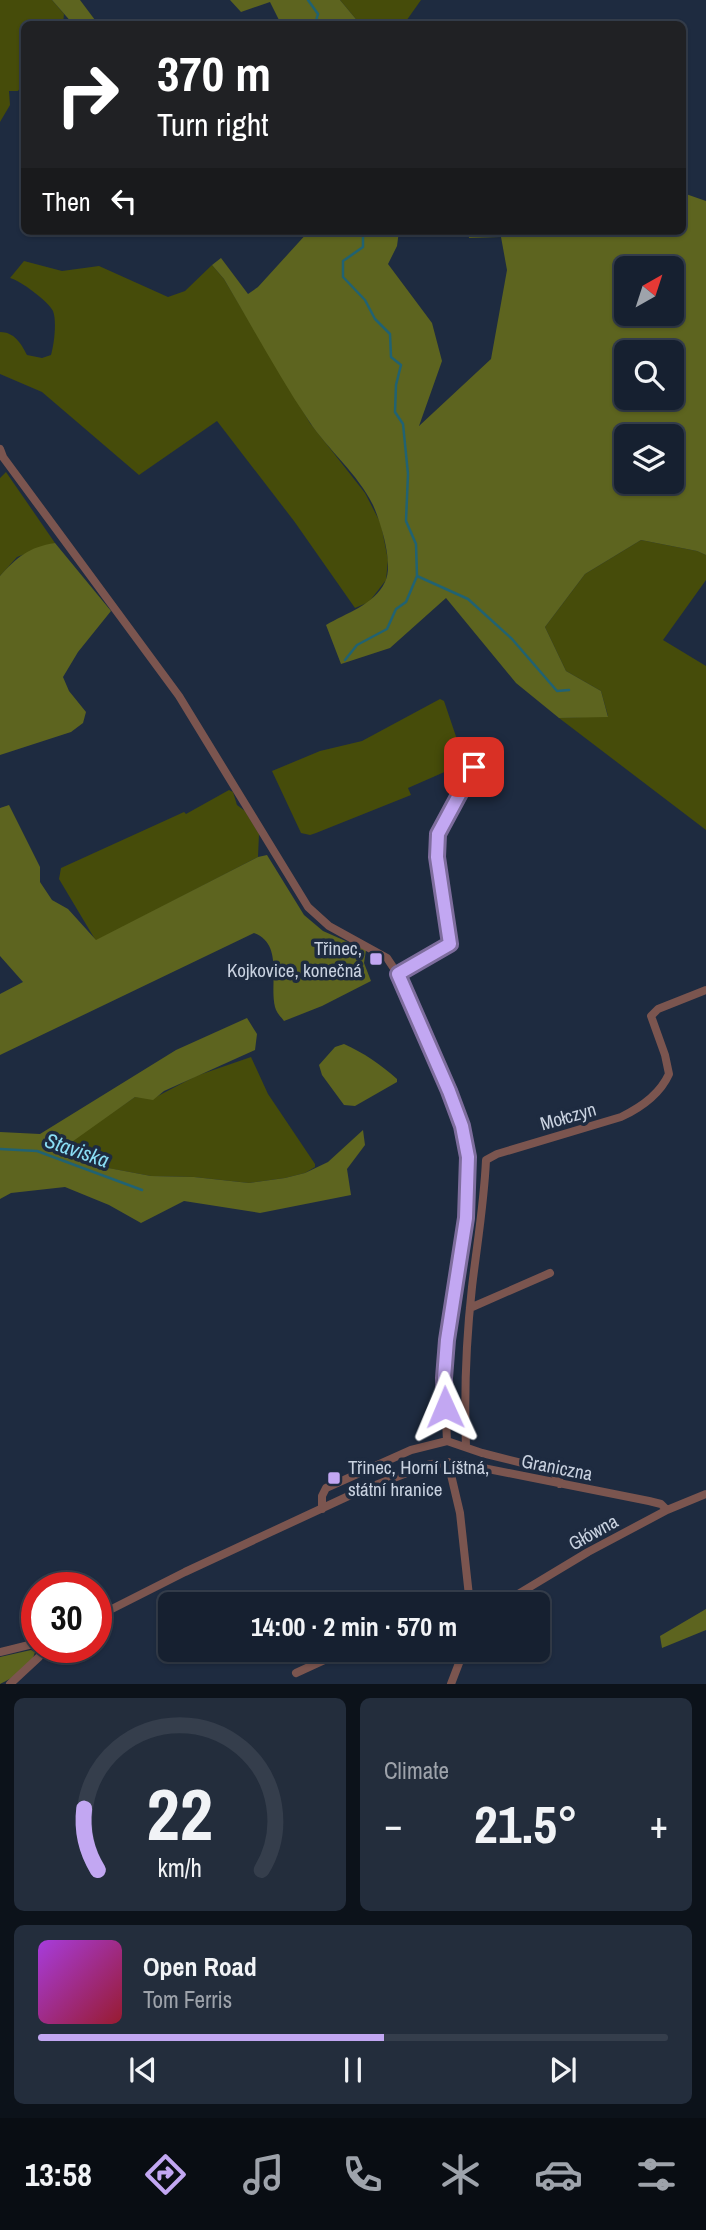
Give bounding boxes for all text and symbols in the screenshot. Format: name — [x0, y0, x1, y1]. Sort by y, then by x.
text: 370 m — [157, 40, 271, 106]
icon: right — [42, 49, 133, 140]
text: Turn right — [157, 103, 269, 146]
icon: left — [105, 182, 143, 220]
text: Then — [42, 184, 91, 219]
north arrow — [614, 256, 684, 326]
map controls — [614, 256, 684, 494]
button: search — [614, 340, 684, 410]
button: layers — [614, 424, 684, 494]
pin — [444, 737, 504, 797]
icon: arrive — [455, 748, 493, 786]
place label: Třinec, Kojkovice, konečná — [227, 935, 362, 983]
marker: Třinec, Kojkovice, konečná — [368, 951, 384, 967]
street label: Mołczyn — [537, 1096, 599, 1136]
water label: Staviska — [41, 1126, 113, 1174]
position arrow — [408, 1370, 482, 1444]
street label: Graniczna — [519, 1447, 595, 1487]
place label: Třinec, Horní Líštná, státní hranice — [348, 1454, 489, 1502]
marker: Třinec, Horní Líštná, státní hranice — [326, 1470, 342, 1486]
street label: Główna — [564, 1508, 623, 1556]
speed limit sign: 30 — [21, 1572, 112, 1663]
text: 14:00 · 2 min · 570 m — [251, 1609, 457, 1644]
text: Climate — [384, 1755, 449, 1786]
text: 22 — [147, 1766, 213, 1864]
text: 21.5° — [474, 1789, 578, 1859]
text: − — [384, 1799, 402, 1850]
text: + — [650, 1799, 668, 1850]
text: km/h — [158, 1851, 202, 1885]
text: Open Road — [143, 1949, 257, 1984]
text: Tom Ferris — [143, 1984, 232, 2015]
icon: previous — [124, 2051, 162, 2089]
icon: pause — [334, 2051, 372, 2089]
icon: next — [544, 2051, 582, 2089]
icon: directions — [141, 2150, 190, 2199]
icon: music — [239, 2150, 288, 2199]
icon: phone — [338, 2150, 387, 2199]
icon: climate — [436, 2150, 485, 2199]
icon: car — [534, 2150, 583, 2199]
icon: filters — [632, 2150, 681, 2199]
text: 13:58 — [25, 2153, 92, 2196]

